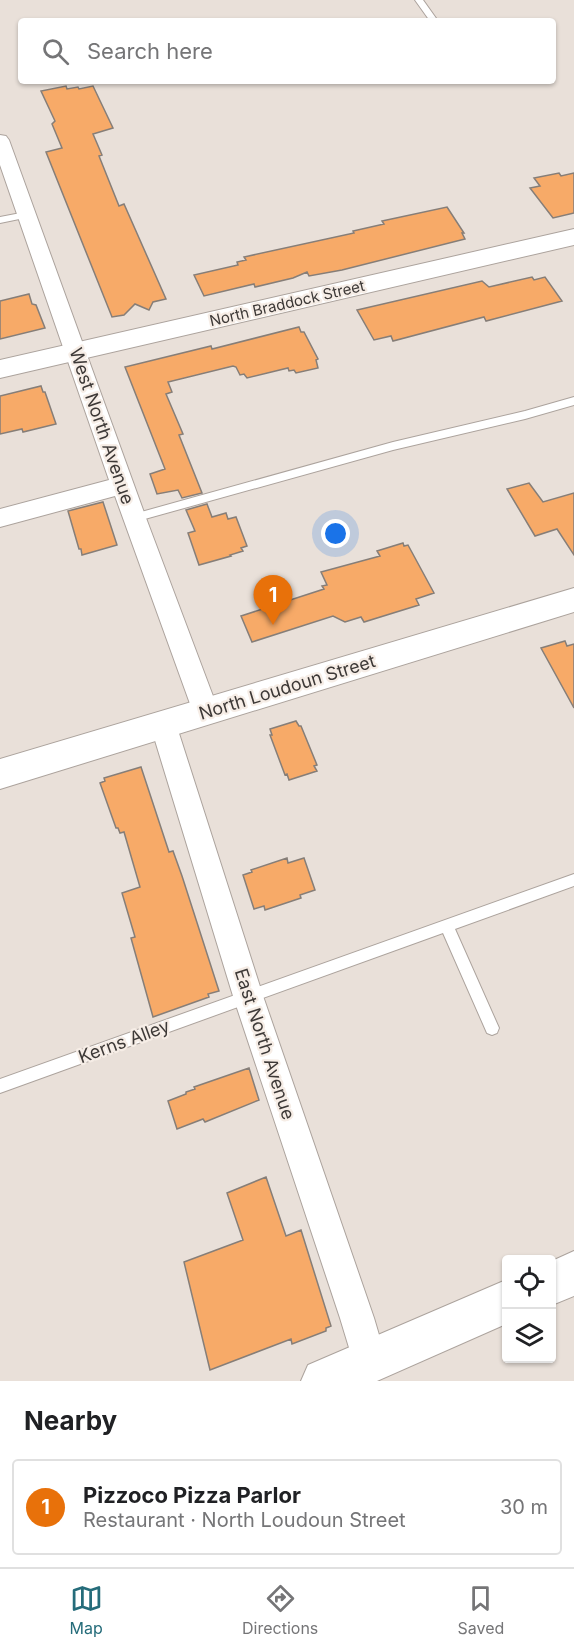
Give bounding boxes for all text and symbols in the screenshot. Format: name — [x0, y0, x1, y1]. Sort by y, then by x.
search box — [18, 18, 556, 84]
icon: search — [39, 35, 72, 68]
text: Search here — [87, 38, 213, 64]
street label: North Braddock Street — [208, 276, 367, 330]
street label: West North Avenue — [65, 345, 139, 507]
your location — [321, 519, 350, 548]
pin: 1 — [254, 576, 292, 625]
street label: North Loudoun Street — [196, 650, 378, 724]
street label: East North Avenue — [231, 966, 299, 1122]
street label: Kerns Alley — [76, 1015, 172, 1067]
map controls — [502, 1255, 556, 1363]
button: locate — [502, 1255, 556, 1309]
button: layers — [502, 1309, 556, 1363]
text: Nearby — [24, 1405, 117, 1436]
text: Pizzoco Pizza Parlor — [83, 1482, 301, 1508]
text: 1 — [41, 1495, 50, 1519]
text: 30 m — [500, 1495, 548, 1519]
text: Restaurant · North Loudoun Street — [83, 1508, 406, 1532]
tab: Map — [70, 1582, 103, 1638]
tab: Directions — [242, 1582, 318, 1638]
tab: Saved — [458, 1582, 504, 1638]

